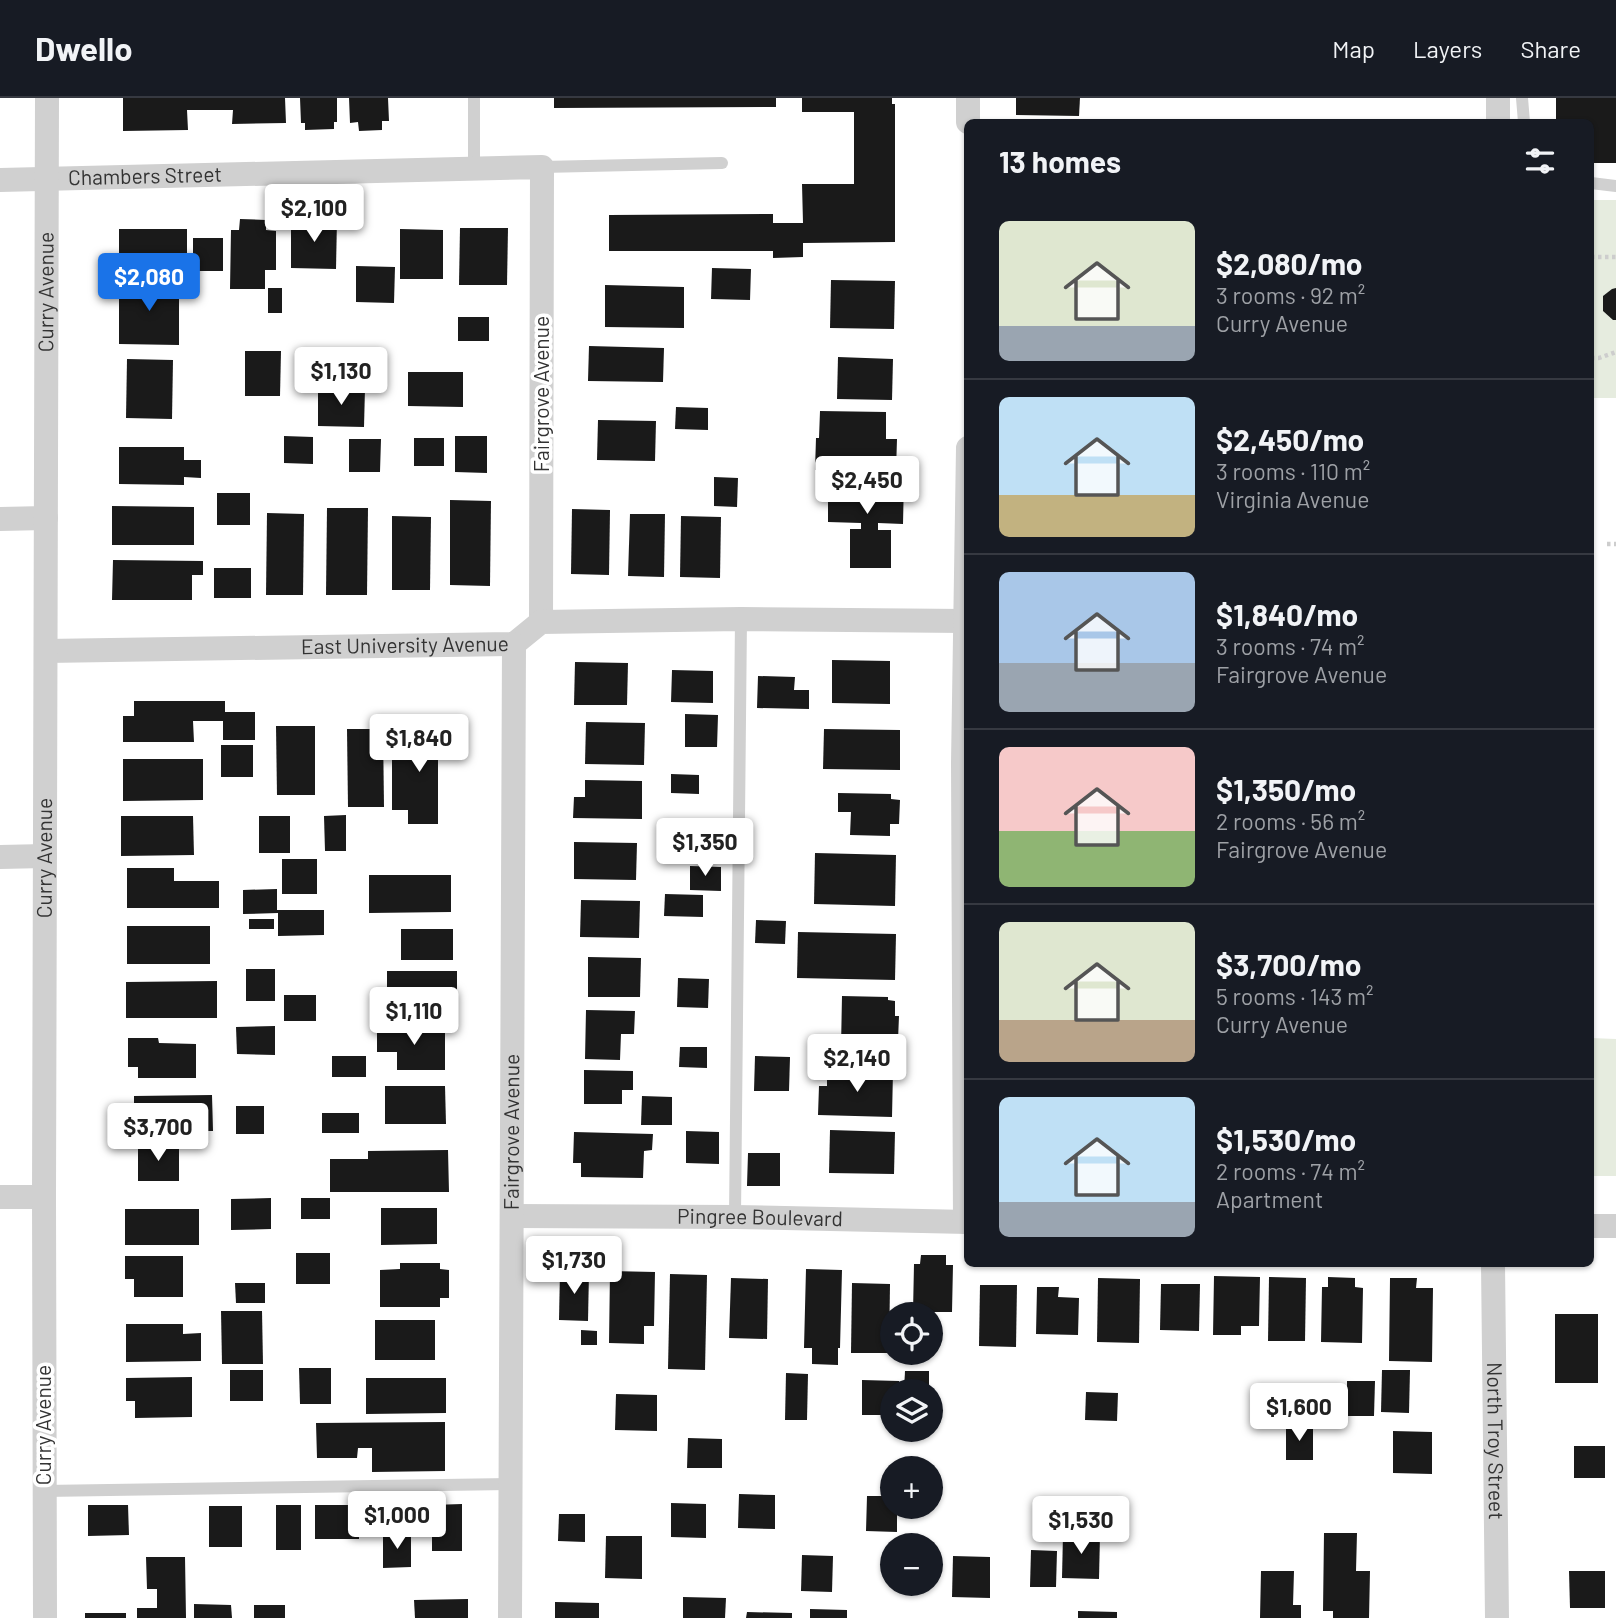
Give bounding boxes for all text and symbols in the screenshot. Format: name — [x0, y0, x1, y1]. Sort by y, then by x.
text: Dwello — [35, 28, 133, 68]
text: Map — [1332, 34, 1375, 63]
text: Layers — [1413, 34, 1482, 63]
text: Share — [1520, 34, 1581, 63]
icon: filters — [1521, 142, 1559, 180]
text: 13 homes — [999, 143, 1121, 179]
street label: Chambers Street — [68, 161, 222, 189]
pin: $2,100 — [257, 184, 371, 244]
text: $2,100 — [281, 193, 347, 221]
street label: Curry Avenue — [32, 232, 58, 352]
text: $2,080/mo — [1216, 245, 1363, 281]
icon: home — [1055, 249, 1139, 333]
pin: $2,080 — [92, 254, 206, 313]
text: $2,080 — [114, 262, 184, 290]
text: 3 rooms · 92 m² — [1216, 281, 1365, 309]
text: Curry Avenue — [1216, 309, 1348, 337]
street label: Fairgrove Avenue — [528, 316, 553, 472]
pin: $1,130 — [284, 348, 398, 407]
text: $1,130 — [310, 356, 372, 384]
text: $2,450/mo — [1216, 421, 1364, 457]
icon: home — [1055, 425, 1139, 509]
pin: $2,450 — [810, 456, 924, 516]
text: 3 rooms · 110 m² — [1216, 457, 1370, 485]
text: $2,450 — [831, 465, 903, 493]
text: Virginia Avenue — [1216, 485, 1369, 513]
text: $1,840/mo — [1216, 596, 1358, 632]
icon: home — [1055, 600, 1139, 684]
street label: East University Avenue — [301, 630, 509, 658]
text: 3 rooms · 74 m² — [1216, 632, 1365, 660]
text: Fairgrove Avenue — [1216, 660, 1387, 688]
pin: $1,840 — [362, 714, 476, 774]
text: $1,840 — [386, 723, 452, 751]
text: $1,350/mo — [1216, 771, 1356, 807]
icon: home — [1055, 775, 1139, 859]
street label: Curry Avenue — [31, 798, 56, 918]
text: 2 rooms · 56 m² — [1216, 807, 1365, 835]
pin: $1,350 — [648, 818, 762, 878]
text: $1,350 — [672, 827, 738, 855]
text: Fairgrove Avenue — [1216, 835, 1387, 863]
text: $3,700/mo — [1216, 946, 1361, 982]
icon: home — [1055, 950, 1139, 1034]
text: 5 rooms · 143 m² — [1216, 982, 1374, 1010]
pin: $1,110 — [357, 988, 471, 1047]
text: $1,110 — [386, 996, 442, 1024]
text: Curry Avenue — [1216, 1010, 1348, 1038]
pin: $2,140 — [800, 1034, 914, 1094]
text: $2,140 — [823, 1043, 891, 1071]
street label: Fairgrove Avenue — [498, 1054, 523, 1210]
pin: $3,700 — [101, 1104, 215, 1163]
text: $3,700 — [123, 1112, 193, 1140]
text: $1,530/mo — [1216, 1121, 1356, 1157]
icon: home — [1055, 1125, 1139, 1209]
text: 2 rooms · 74 m² — [1216, 1157, 1365, 1185]
text: Apartment — [1216, 1185, 1323, 1213]
street label: Pingree Boulevard — [677, 1203, 843, 1230]
pin: $1,730 — [517, 1236, 631, 1296]
text: $1,730 — [542, 1245, 606, 1273]
map controls — [880, 1302, 943, 1596]
button: locate — [880, 1302, 943, 1365]
street label: North Troy Street — [1483, 1362, 1510, 1520]
street label: Curry Avenue — [30, 1365, 55, 1485]
button: layers — [880, 1379, 943, 1442]
pin: $1,600 — [1242, 1384, 1356, 1443]
text: $1,600 — [1266, 1392, 1332, 1420]
button: + — [880, 1456, 943, 1519]
pin: $1,000 — [340, 1492, 454, 1551]
pin: $1,530 — [1024, 1496, 1138, 1556]
text: $1,000 — [364, 1500, 430, 1528]
text: $1,530 — [1048, 1505, 1114, 1533]
button: − — [880, 1533, 943, 1596]

